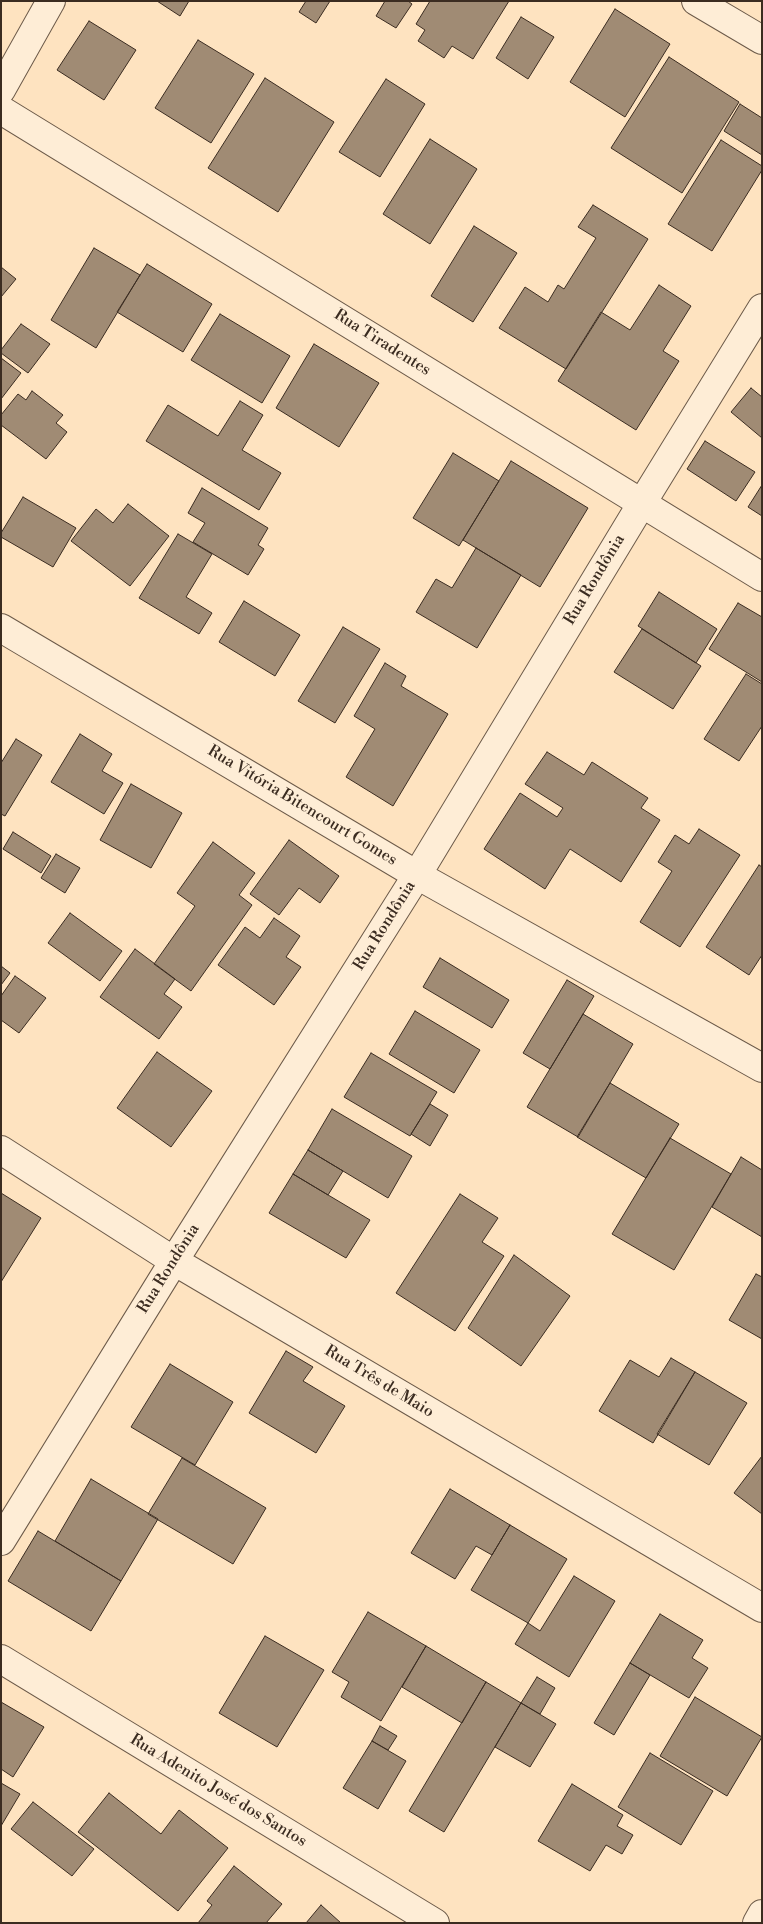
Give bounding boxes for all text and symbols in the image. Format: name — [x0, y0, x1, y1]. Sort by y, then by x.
street label: Rua Tiradentes — [330, 306, 434, 380]
street label: Rua Rondônia — [561, 531, 629, 629]
street label: Rua Vitória Bitencourt Gomes — [204, 742, 400, 870]
street label: Rua Rondônia — [350, 878, 420, 974]
street label: Rua Rondônia — [134, 1221, 204, 1317]
street label: Rua Três de Maio — [321, 1342, 437, 1422]
street label: Rua Adenito José dos Santos — [126, 1731, 310, 1851]

